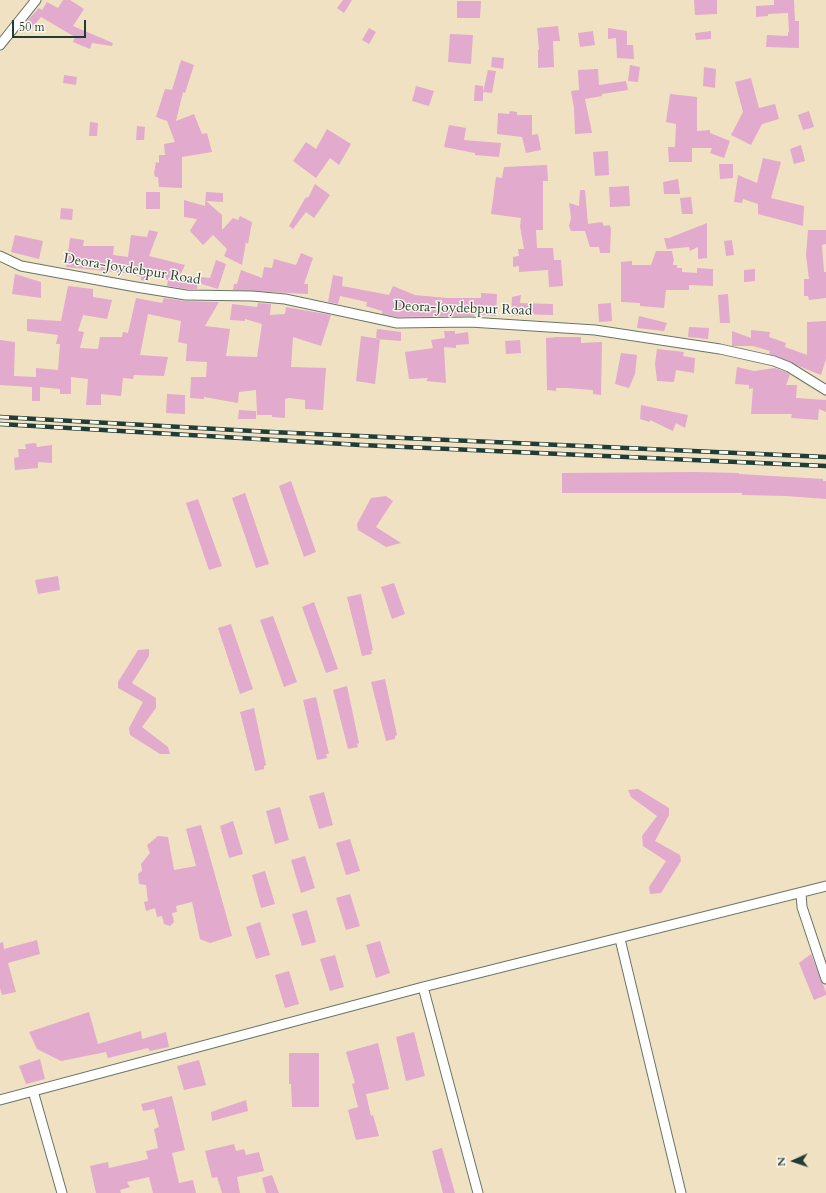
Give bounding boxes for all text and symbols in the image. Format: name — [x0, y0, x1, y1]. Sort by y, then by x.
scale bar — [14, 12, 88, 38]
text: 50 m — [19, 19, 45, 35]
street label: Deora-Joydebpur Road — [62, 251, 202, 289]
street label: Deora-Joydebpur Road — [394, 298, 532, 320]
north arrow — [774, 1141, 814, 1181]
text: N — [774, 1157, 789, 1167]

